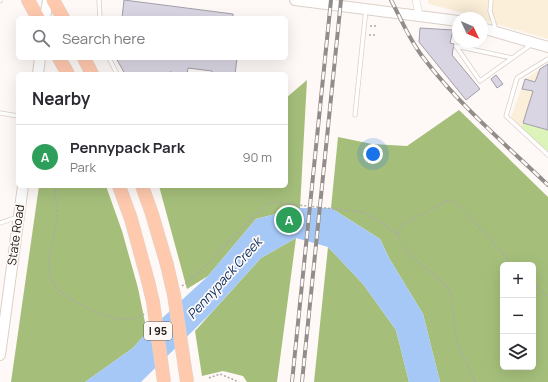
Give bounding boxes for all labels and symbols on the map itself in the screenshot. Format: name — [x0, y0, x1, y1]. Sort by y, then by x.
north arrow — [452, 12, 488, 48]
your location — [363, 144, 383, 164]
street label: State Road — [3, 203, 28, 266]
pin: A — [276, 205, 302, 235]
water label: Pennypack Creek — [183, 231, 267, 323]
road number: I 95 — [144, 322, 172, 340]

